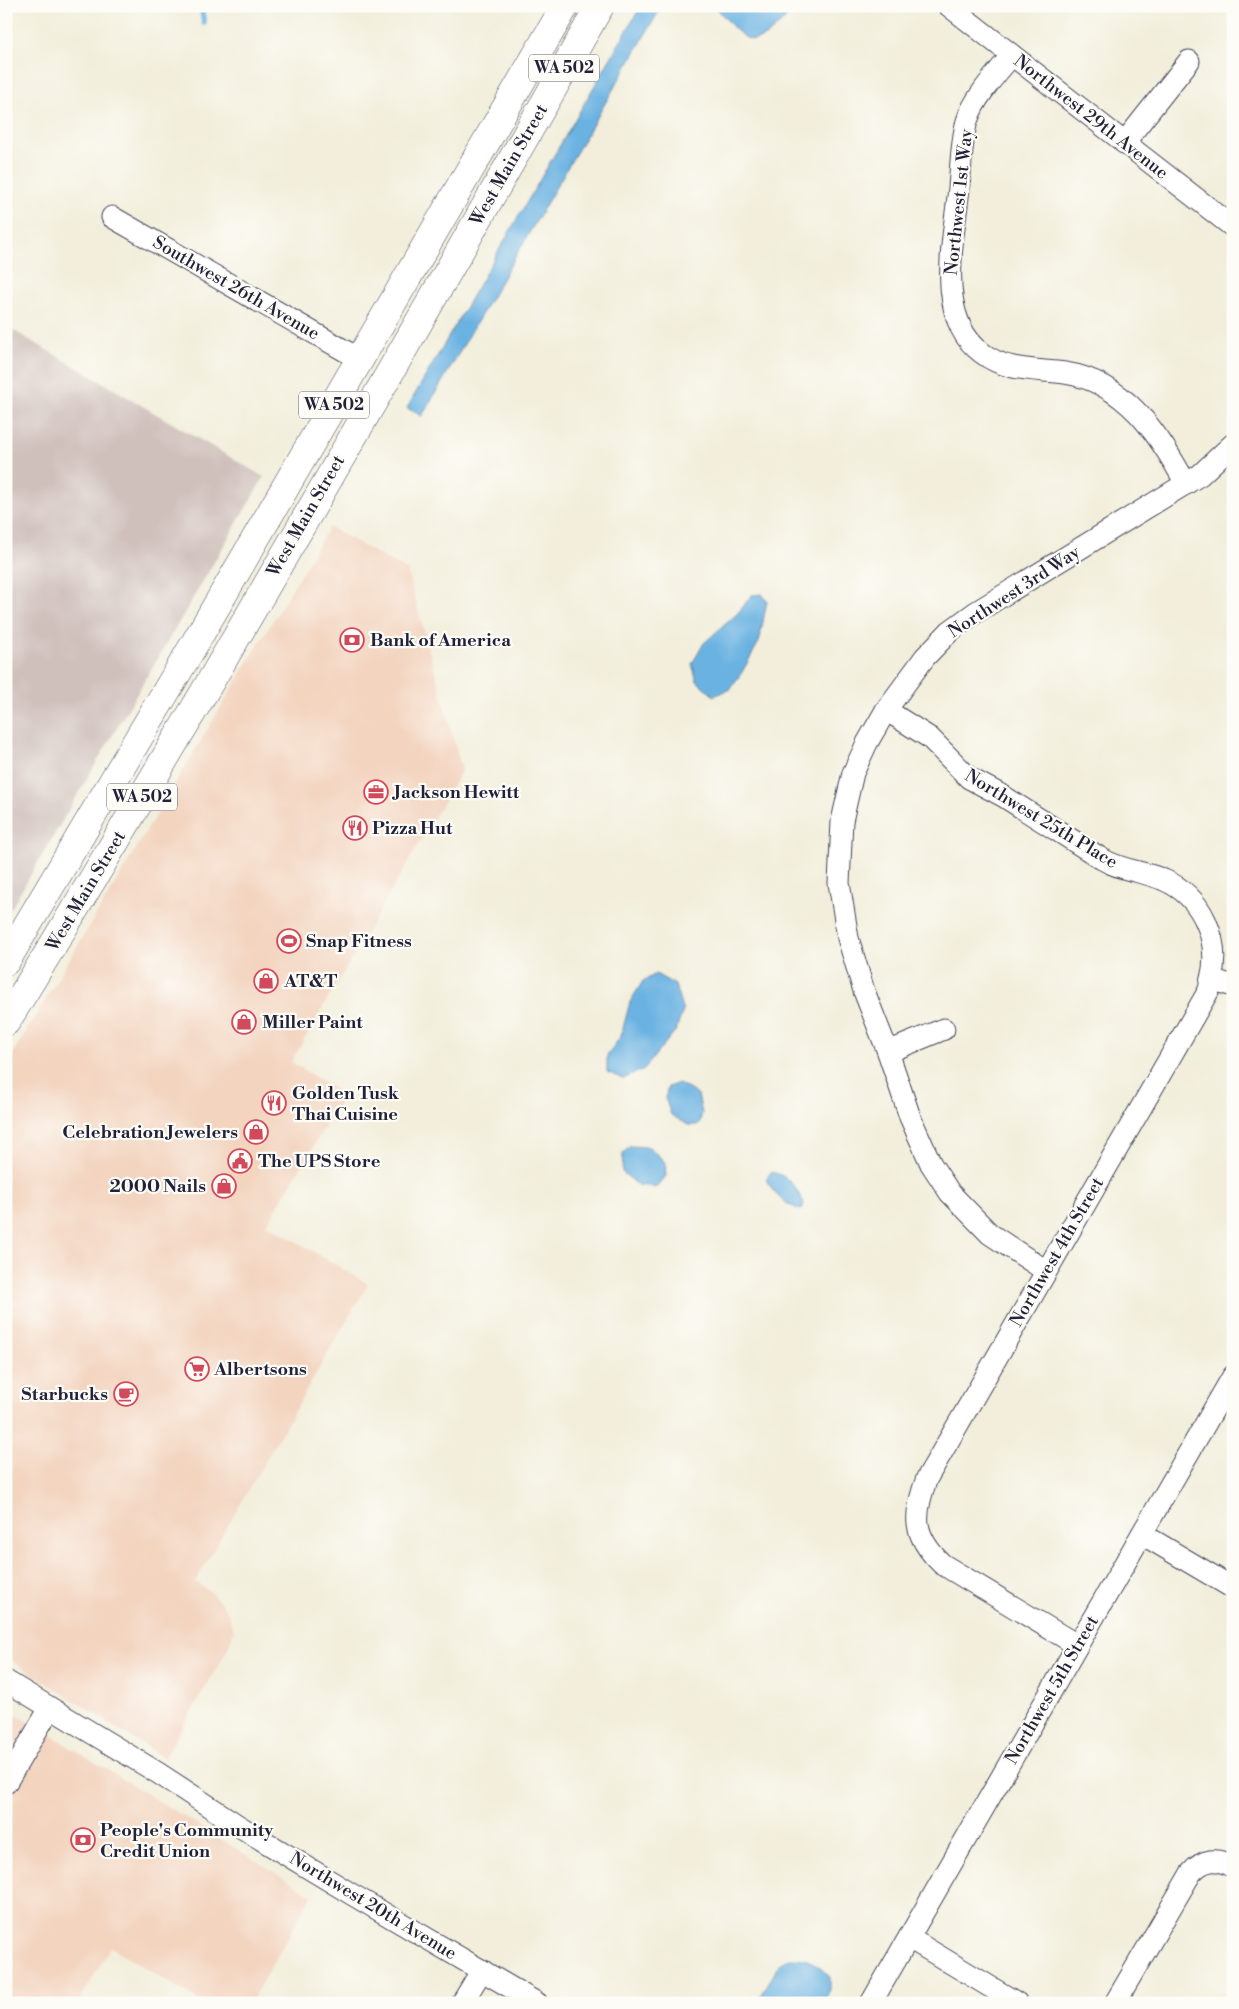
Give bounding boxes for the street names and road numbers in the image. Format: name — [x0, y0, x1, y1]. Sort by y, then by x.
street label: Northwest 29th Avenue — [1009, 50, 1173, 184]
road number: WA 502 — [529, 54, 599, 82]
street label: West Main Street — [464, 100, 553, 231]
street label: Northwest 1st Way — [940, 127, 978, 276]
street label: Southwest 26th Avenue — [148, 231, 324, 345]
road number: WA 502 — [299, 392, 369, 418]
street label: West Main Street — [261, 451, 350, 582]
street label: Northwest 3rd Way — [944, 541, 1084, 643]
street label: Northwest 25th Place — [960, 764, 1122, 874]
road number: WA 502 — [107, 784, 177, 810]
street label: West Main Street — [40, 826, 131, 956]
street label: Northwest 4th Street — [1005, 1173, 1109, 1331]
street label: Northwest 5th Street — [1000, 1611, 1104, 1769]
street label: Northwest 20th Avenue — [285, 1847, 461, 1965]

